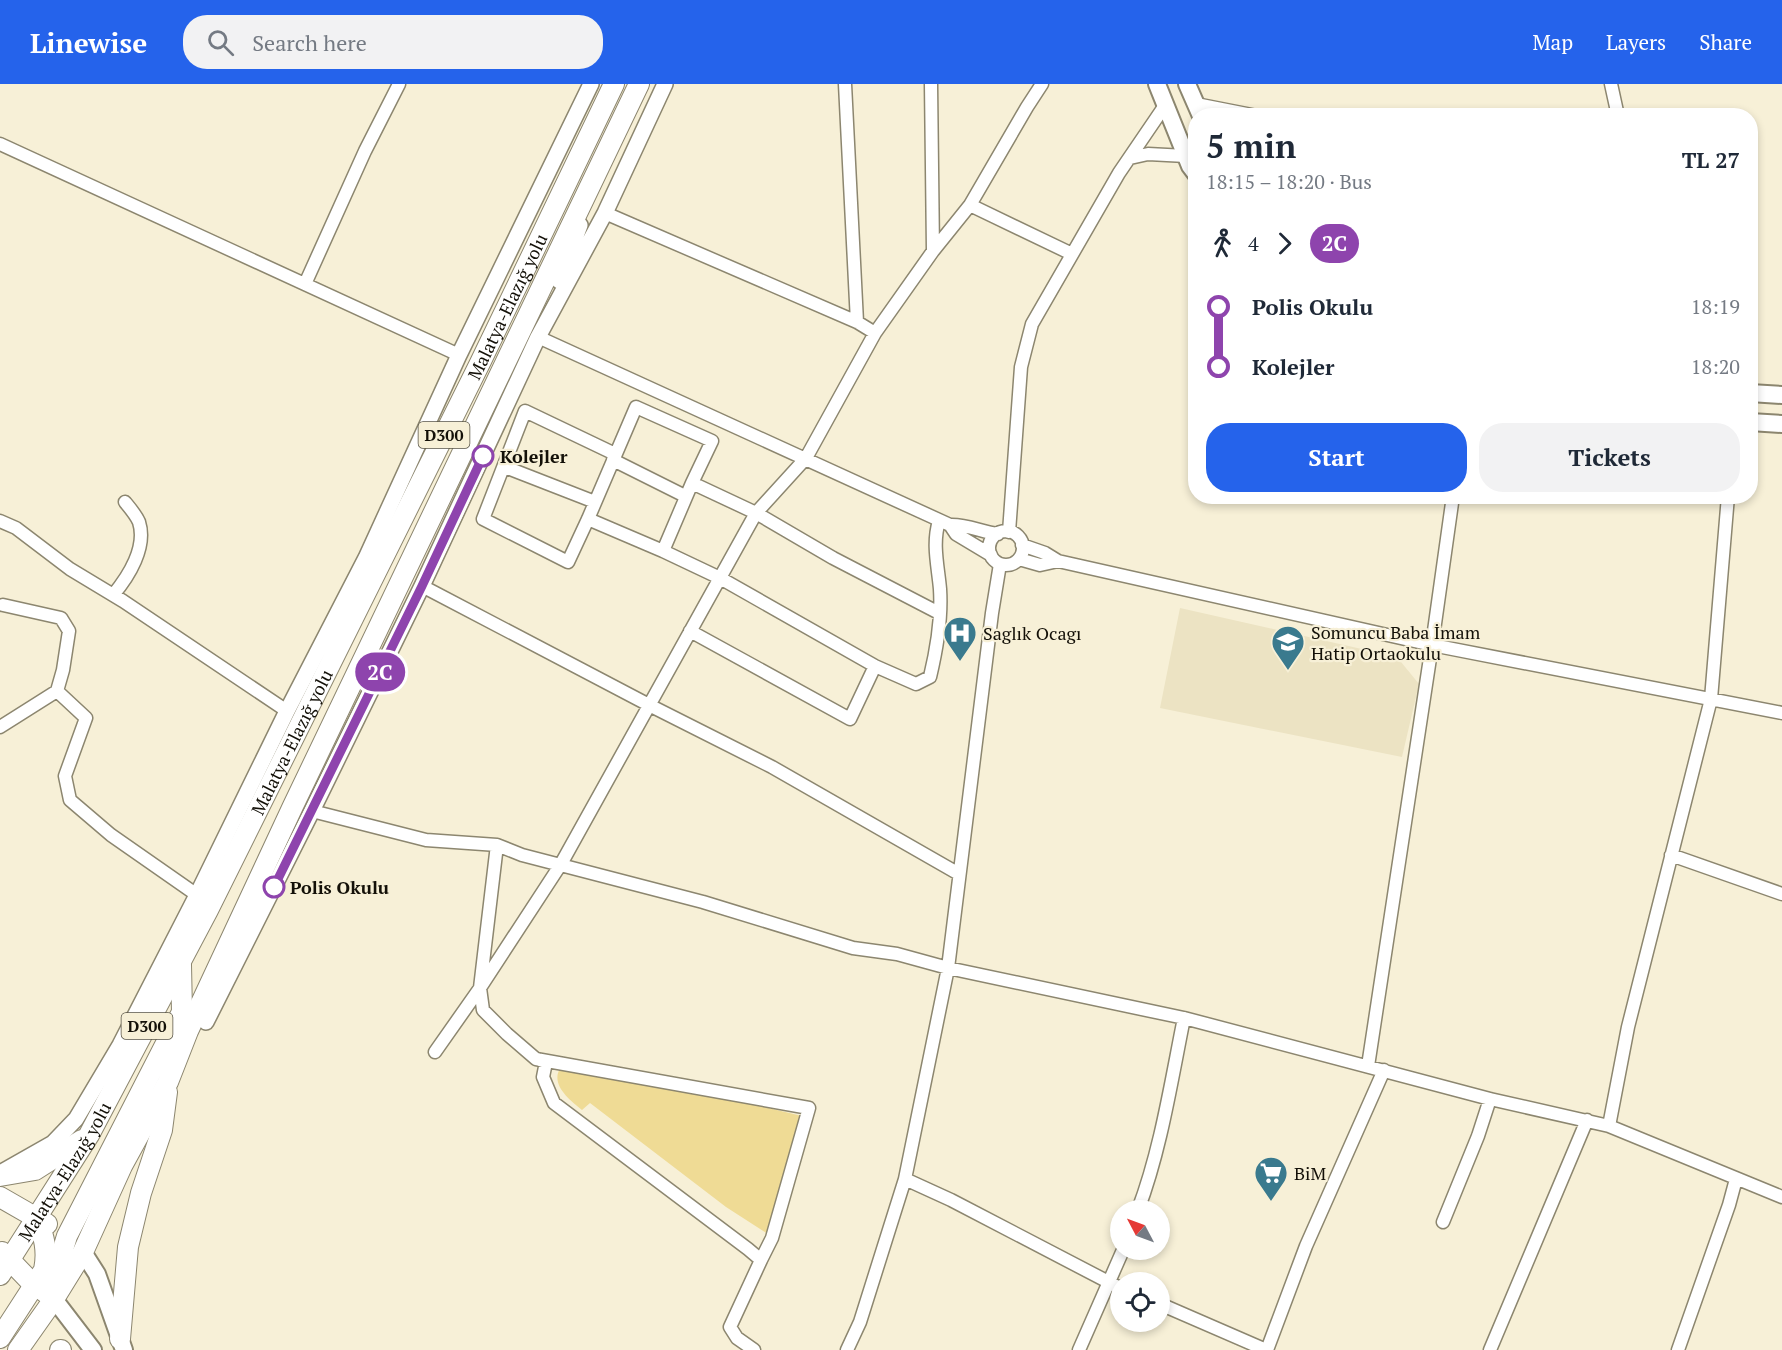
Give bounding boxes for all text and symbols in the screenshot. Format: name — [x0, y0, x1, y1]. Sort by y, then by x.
search box — [183, 15, 603, 69]
text: Linewise — [30, 24, 147, 61]
icon: search — [204, 26, 237, 59]
text: Search here — [252, 28, 367, 57]
text: Map — [1532, 28, 1573, 56]
text: Layers — [1606, 28, 1666, 56]
text: Share — [1699, 28, 1752, 56]
text: 5 min — [1206, 124, 1296, 167]
text: TL 27 — [1682, 145, 1740, 174]
text: 18:15 – 18:20 · Bus — [1206, 168, 1372, 195]
icon: walk — [1206, 227, 1239, 260]
icon: forward — [1268, 227, 1301, 260]
text: 2C — [1322, 229, 1347, 257]
street label: Malatya-Elazığ yolu — [462, 230, 552, 384]
text: 4 — [1248, 230, 1259, 257]
text: Polis Okulu — [1252, 292, 1373, 321]
text: 18:19 — [1691, 293, 1740, 320]
text: Kolejler — [1252, 352, 1334, 381]
text: 18:20 — [1691, 353, 1740, 380]
road number: D300 — [418, 422, 470, 448]
button: Start — [1206, 423, 1467, 492]
button: Tickets — [1479, 423, 1740, 492]
place label: Kolejler — [500, 444, 568, 468]
marker: Kolejler — [472, 445, 494, 467]
hospital icon: Saglık Ocagı — [942, 615, 978, 662]
place label: Somuncu Baba İmam Hatip Ortaokulu — [1311, 620, 1481, 665]
place label: Saglık Ocagı — [983, 621, 1081, 645]
school or university icon: Somuncu Baba İmam Hatip Ortaokulu — [1270, 624, 1306, 671]
line badge: 2C — [353, 652, 407, 692]
text: 2C — [367, 658, 393, 686]
street label: Malatya-Elazığ yolu — [245, 665, 338, 819]
place label: Polis Okulu — [290, 875, 389, 899]
marker: Polis Okulu — [263, 876, 285, 898]
road number: D300 — [122, 1013, 172, 1039]
street label: Malatya-Elazığ yolu — [13, 1098, 116, 1246]
supermarket icon: BiM — [1253, 1155, 1289, 1202]
place label: BiM — [1294, 1161, 1326, 1185]
north arrow — [1110, 1200, 1170, 1260]
map controls — [1110, 1200, 1170, 1332]
button: locate — [1110, 1272, 1170, 1332]

